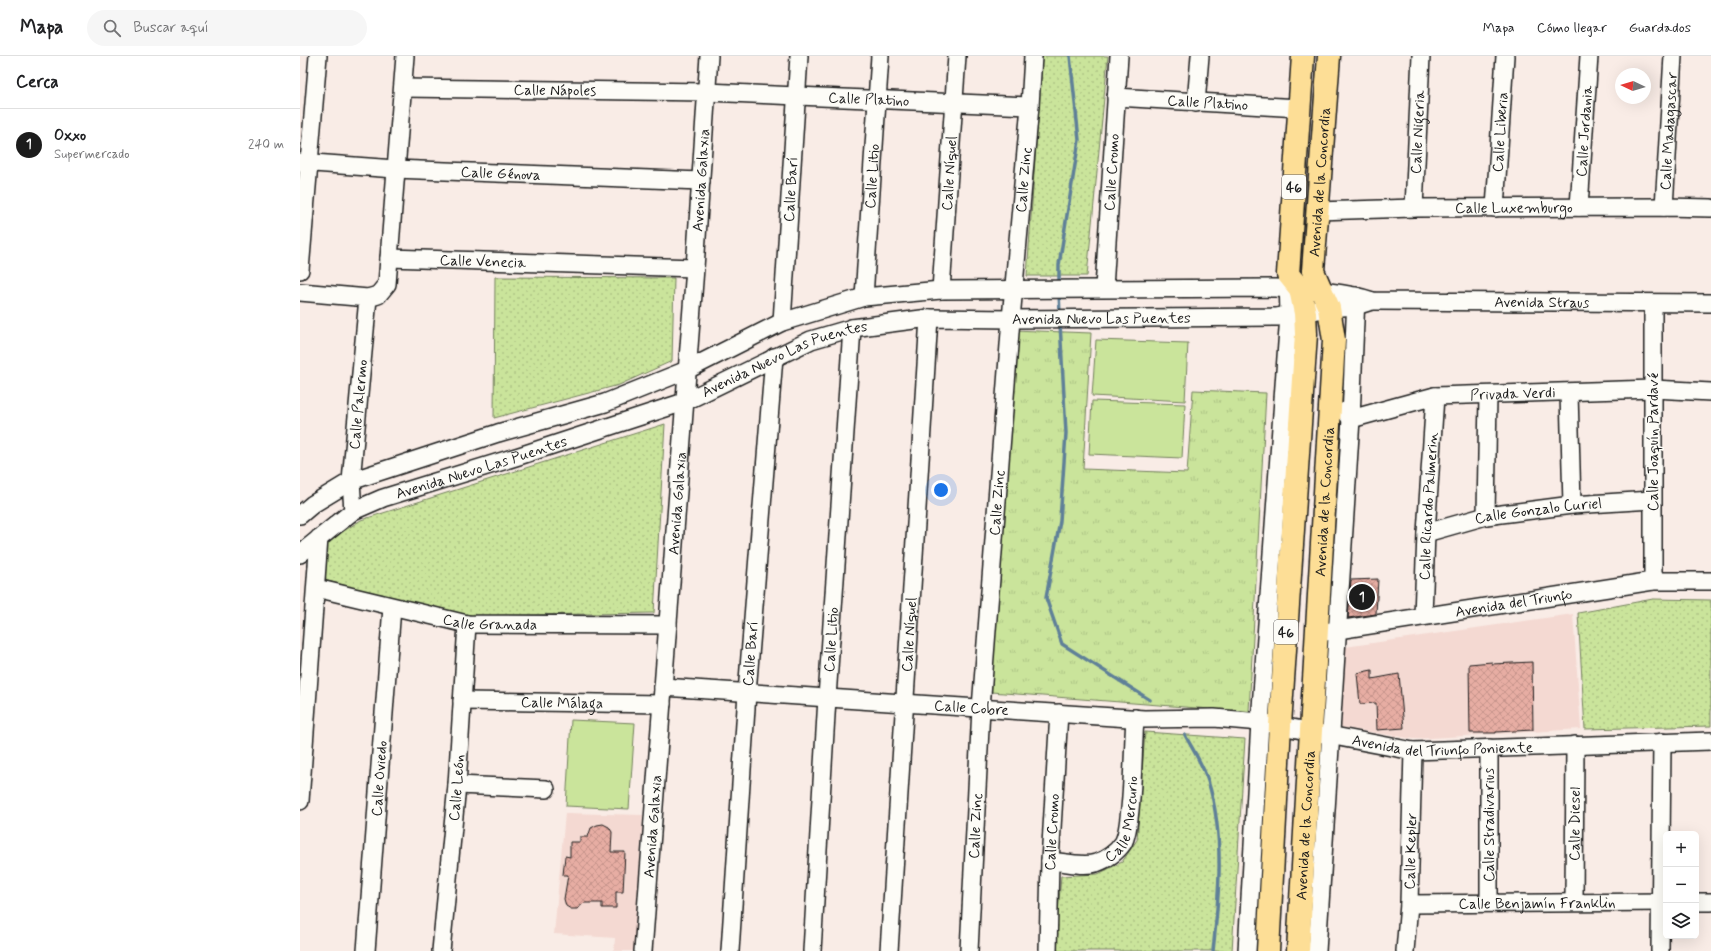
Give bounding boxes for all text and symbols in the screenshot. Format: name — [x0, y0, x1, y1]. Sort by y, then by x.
search box — [87, 10, 367, 46]
text: Mapa — [20, 15, 63, 40]
icon: search — [101, 17, 123, 39]
text: Buscar aquí — [133, 18, 209, 38]
text: Mapa — [1483, 19, 1515, 37]
text: Cómo llegar — [1537, 19, 1607, 37]
text: Guardados — [1629, 19, 1691, 37]
north arrow — [1615, 68, 1651, 104]
text: Cerca — [16, 71, 59, 93]
street label: Calle Madagascar — [1656, 71, 1683, 191]
street label: Calle Nápoles — [513, 80, 597, 102]
street label: Calle Jordania — [1572, 84, 1598, 178]
street label: Calle Platino — [828, 88, 910, 112]
street label: Calle Nigeria — [1407, 89, 1430, 174]
street label: Calle Platino — [1167, 91, 1249, 116]
street label: Calle Liberia — [1488, 92, 1514, 173]
street label: Avenida de la Concordia — [1305, 106, 1336, 258]
text: Oxxo — [54, 126, 86, 146]
street label: Avenida Galaxia — [688, 128, 715, 232]
street label: Calle Cromo — [1100, 133, 1125, 212]
street label: Calle Níquel — [937, 135, 963, 211]
text: 1 — [26, 136, 32, 153]
text: 240 m — [248, 136, 284, 153]
street label: Calle Litio — [861, 143, 885, 210]
text: Supermercado — [54, 146, 130, 163]
street label: Calle Zinc — [1012, 147, 1037, 214]
street label: Calle Barí — [779, 156, 804, 223]
street label: Calle Génova — [460, 163, 541, 186]
road number: 46 — [1282, 175, 1306, 199]
street label: Calle Luxemburgo — [1455, 198, 1573, 219]
street label: Calle Venecia — [439, 251, 527, 274]
street label: Avenida Straus — [1494, 293, 1590, 313]
street label: Avenida Nuevo Las Puentes — [1012, 309, 1191, 330]
street label: Avenida Nuevo Las Puentes — [699, 317, 869, 403]
street label: Calle Palermo — [345, 359, 373, 450]
street label: Calle Joaquín Pardavé — [1644, 373, 1664, 511]
street label: Privada Verdi — [1470, 383, 1556, 406]
street label: Avenida de la Concordia — [1311, 426, 1340, 577]
street label: Calle Ricardo Palmerin — [1415, 431, 1444, 581]
street label: Avenida Nuevo Las Puentes — [393, 432, 570, 504]
street label: Avenida Galaxia — [664, 451, 692, 556]
street label: Calle Zinc — [985, 469, 1010, 536]
your location — [931, 480, 951, 500]
street label: Calle Gonzalo Curiel — [1473, 494, 1603, 530]
pin: 1 — [1349, 582, 1375, 612]
street label: Avenida del Triunfo — [1454, 585, 1574, 623]
street label: Calle Níquel — [898, 596, 922, 673]
street label: Calle Litio — [820, 606, 844, 673]
street label: Calle Granada — [441, 610, 537, 635]
street label: Calle Barí — [739, 620, 764, 687]
road number: 46 — [1274, 620, 1298, 644]
street label: Calle Málaga — [521, 693, 603, 715]
street label: Calle Cobre — [933, 696, 1009, 721]
street label: Avenida del Triunfo Poniente — [1350, 731, 1533, 762]
street label: Calle Oviedo — [367, 740, 393, 817]
street label: Avenida de la Concordia — [1292, 749, 1321, 901]
street label: Calle León — [445, 754, 470, 822]
street label: Calle Stradivarius — [1480, 768, 1500, 882]
street label: Avenida Galaxia — [640, 774, 667, 879]
street label: Calle Mercurio — [1101, 775, 1143, 868]
street label: Calle Diesel — [1565, 787, 1586, 861]
street label: Calle Zinc — [965, 793, 988, 859]
street label: Calle Cromo — [1041, 793, 1065, 871]
street label: Calle Kepler — [1400, 812, 1422, 890]
map controls — [1663, 831, 1699, 939]
button: + — [1663, 831, 1699, 867]
button: − — [1663, 867, 1699, 903]
street label: Calle Benjamín Franklin — [1458, 893, 1616, 915]
button: layers — [1663, 903, 1699, 939]

